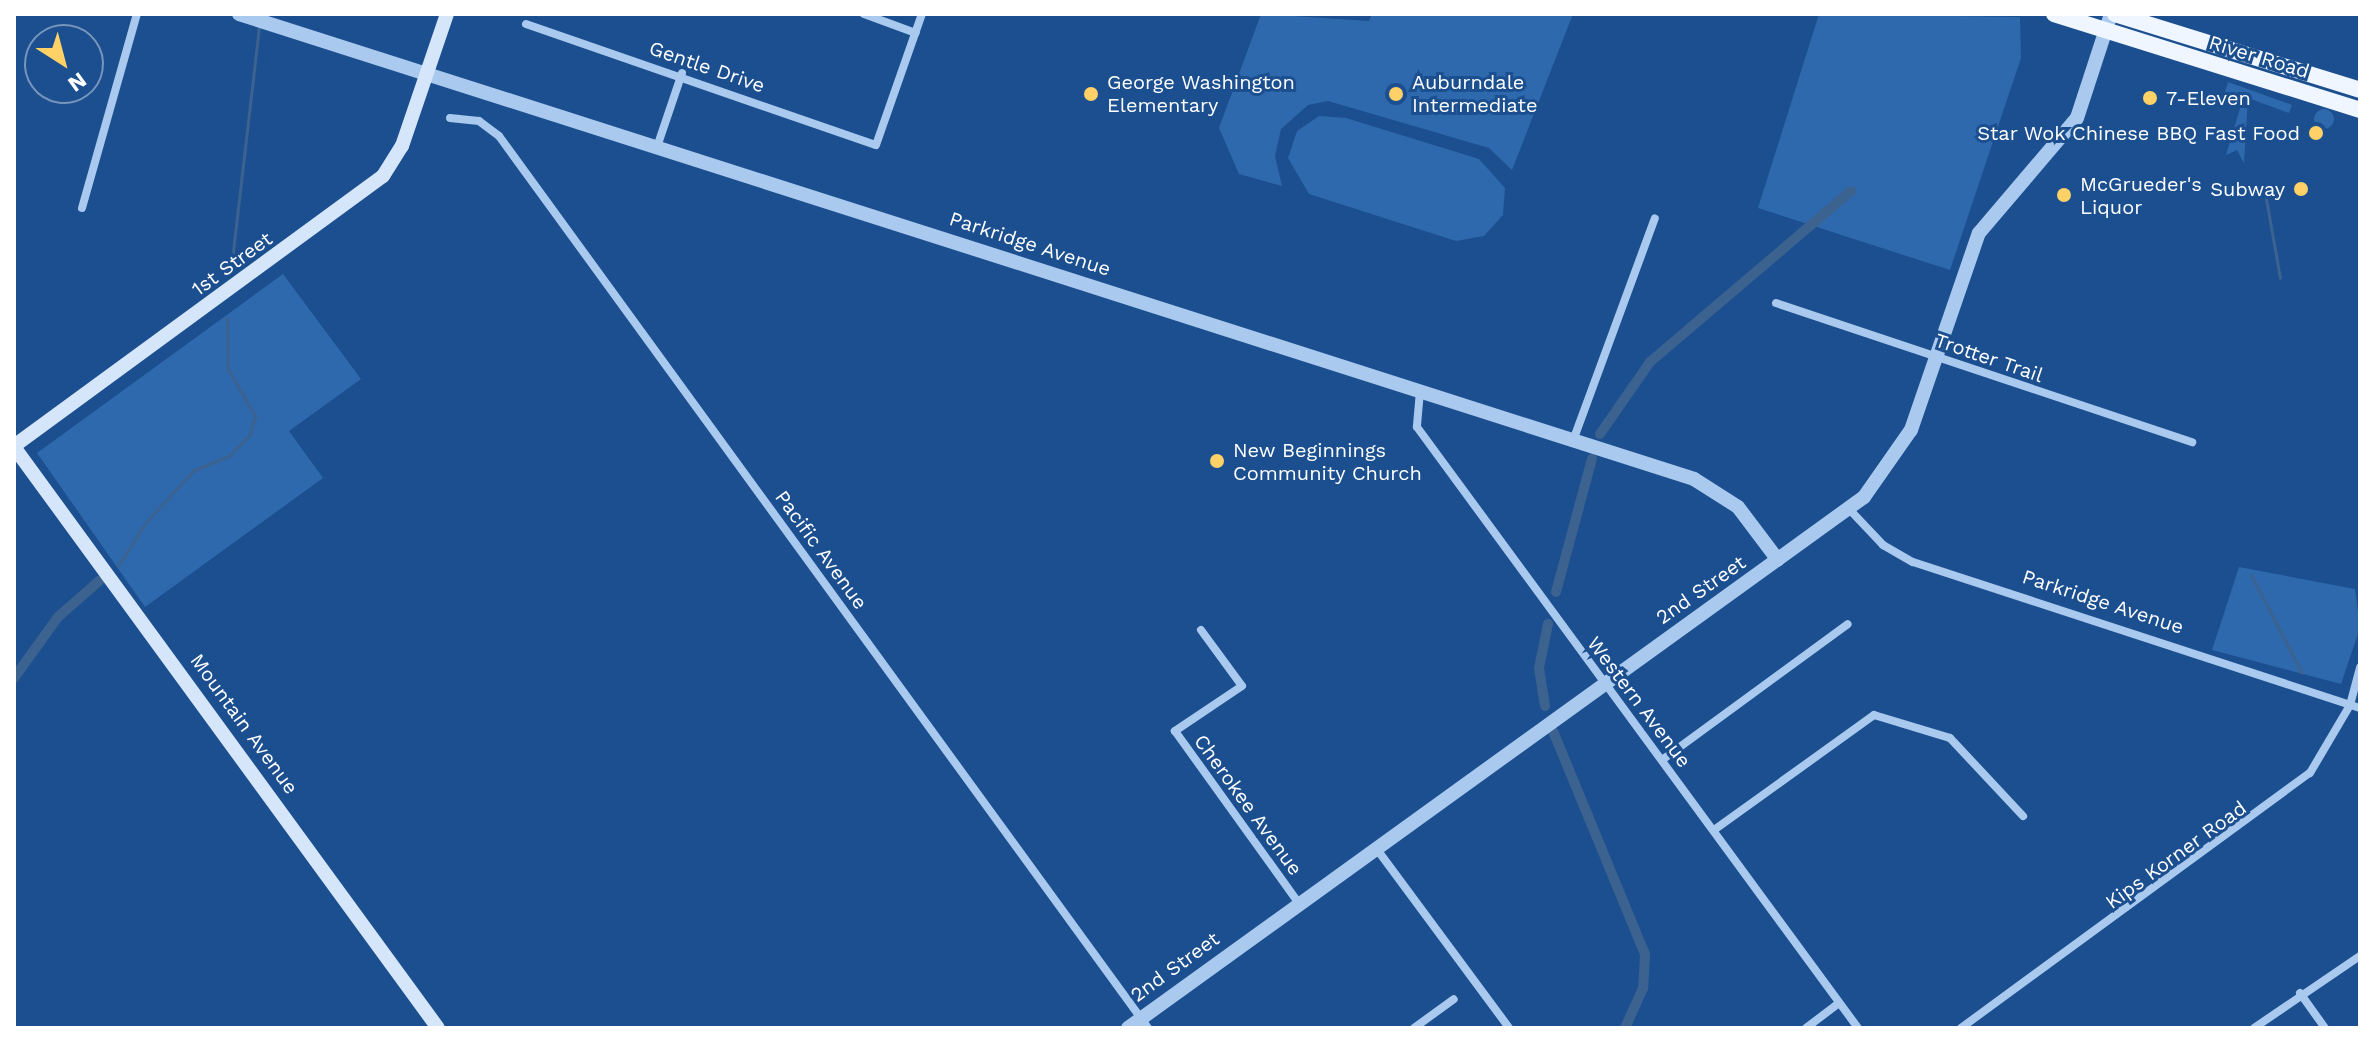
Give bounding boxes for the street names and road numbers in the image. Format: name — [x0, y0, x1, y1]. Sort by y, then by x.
street label: River Road — [2206, 30, 2312, 84]
street label: Gentle Drive — [646, 36, 768, 98]
street label: Parkridge Avenue — [946, 207, 1114, 281]
street label: 1st Street — [187, 227, 277, 301]
street label: Trotter Trail — [1931, 328, 2047, 388]
street label: Pacific Avenue — [770, 486, 872, 614]
street label: 2nd Street — [1652, 550, 1750, 630]
street label: Parkridge Avenue — [2019, 565, 2187, 639]
street label: Western Avenue — [1582, 631, 1696, 773]
street label: Mountain Avenue — [185, 649, 303, 799]
street label: Cherokee Avenue — [1189, 730, 1307, 880]
street label: Kips Korner Road — [2101, 796, 2251, 914]
street label: 2nd Street — [1126, 927, 1224, 1007]

